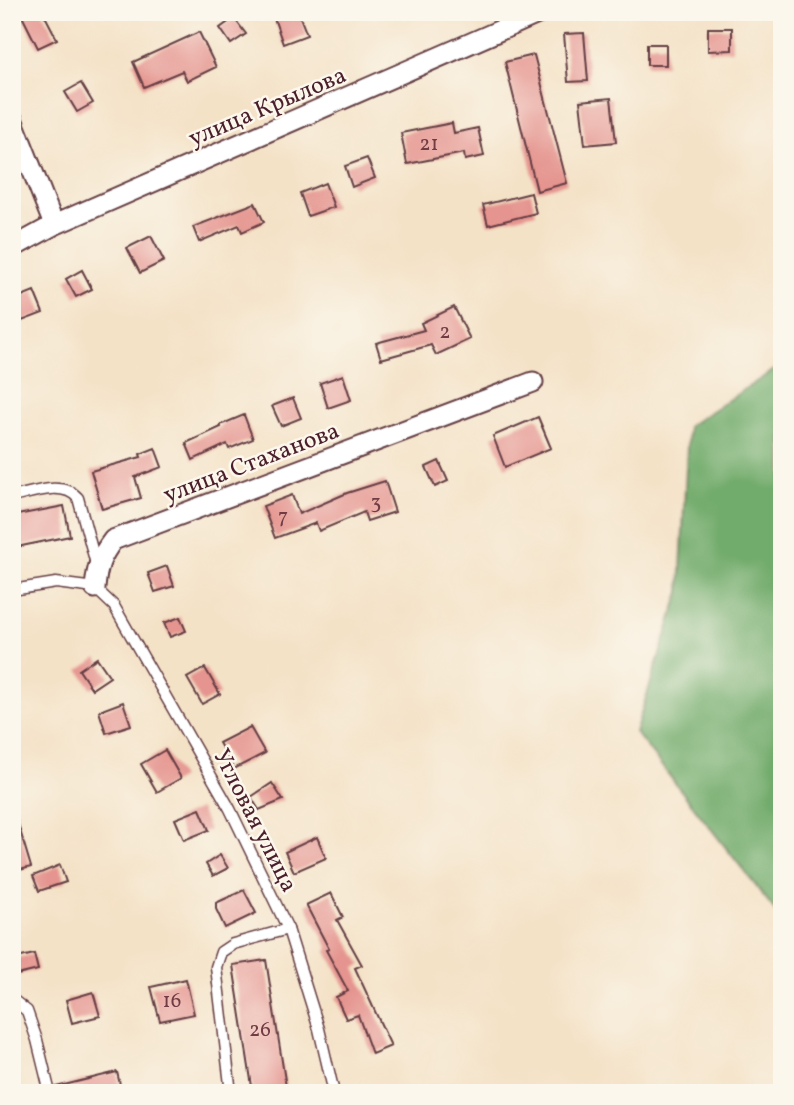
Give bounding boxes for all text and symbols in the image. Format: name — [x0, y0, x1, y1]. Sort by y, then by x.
street label: улица Крылова — [184, 59, 352, 156]
house number: 21 — [419, 130, 439, 159]
house number: 2 — [439, 318, 451, 347]
street label: улица Стаханова — [159, 415, 345, 513]
house number: 3 — [371, 488, 381, 517]
house number: 7 — [278, 503, 288, 532]
street label: Угловая улица — [203, 743, 305, 899]
house number: 16 — [163, 987, 181, 1016]
house number: 26 — [249, 1016, 271, 1045]

